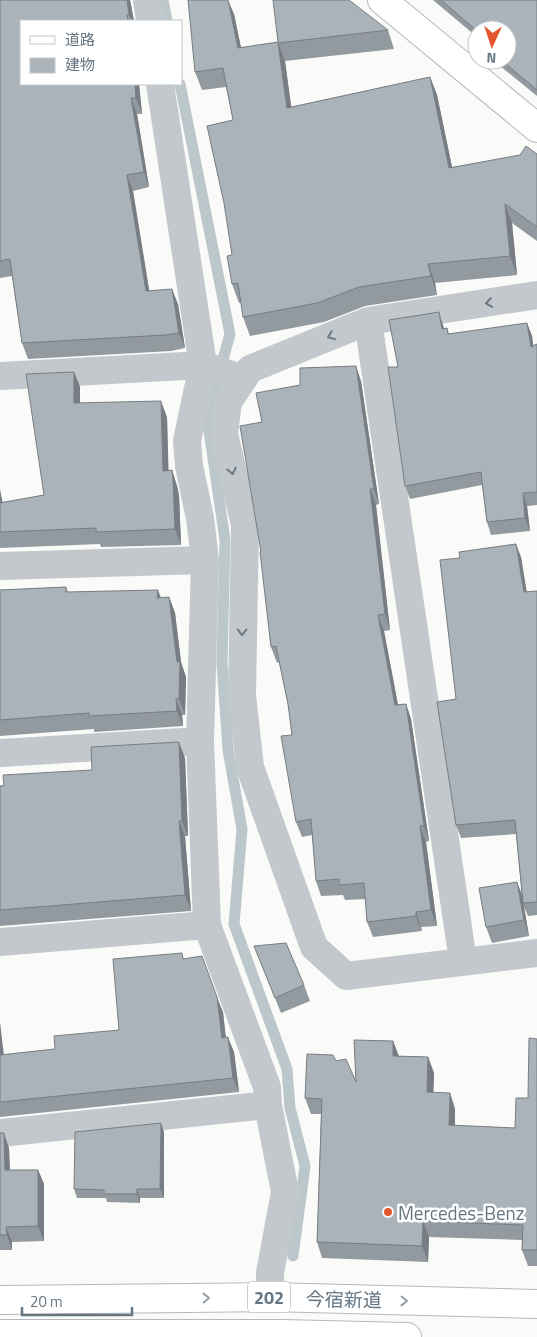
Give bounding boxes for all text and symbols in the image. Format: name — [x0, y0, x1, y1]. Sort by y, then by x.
legend — [20, 20, 182, 85]
north arrow — [467, 20, 517, 70]
text: 道路 — [65, 28, 95, 51]
text: N — [486, 48, 497, 69]
text: 建物 — [65, 53, 95, 76]
one-way arrow — [484, 297, 493, 307]
one-way arrow — [327, 330, 336, 340]
one-way arrow — [226, 467, 237, 476]
one-way arrow — [237, 629, 247, 637]
place label: Mercedes-Benz — [398, 1198, 524, 1227]
marker: Mercedes-Benz — [382, 1206, 394, 1218]
road number: 202 — [248, 1281, 290, 1312]
scale bar — [22, 1284, 132, 1316]
street label: 今宿新道 — [306, 1284, 382, 1314]
text: 20 m — [30, 1290, 63, 1313]
one-way arrow — [202, 1293, 210, 1303]
one-way arrow — [400, 1295, 408, 1306]

